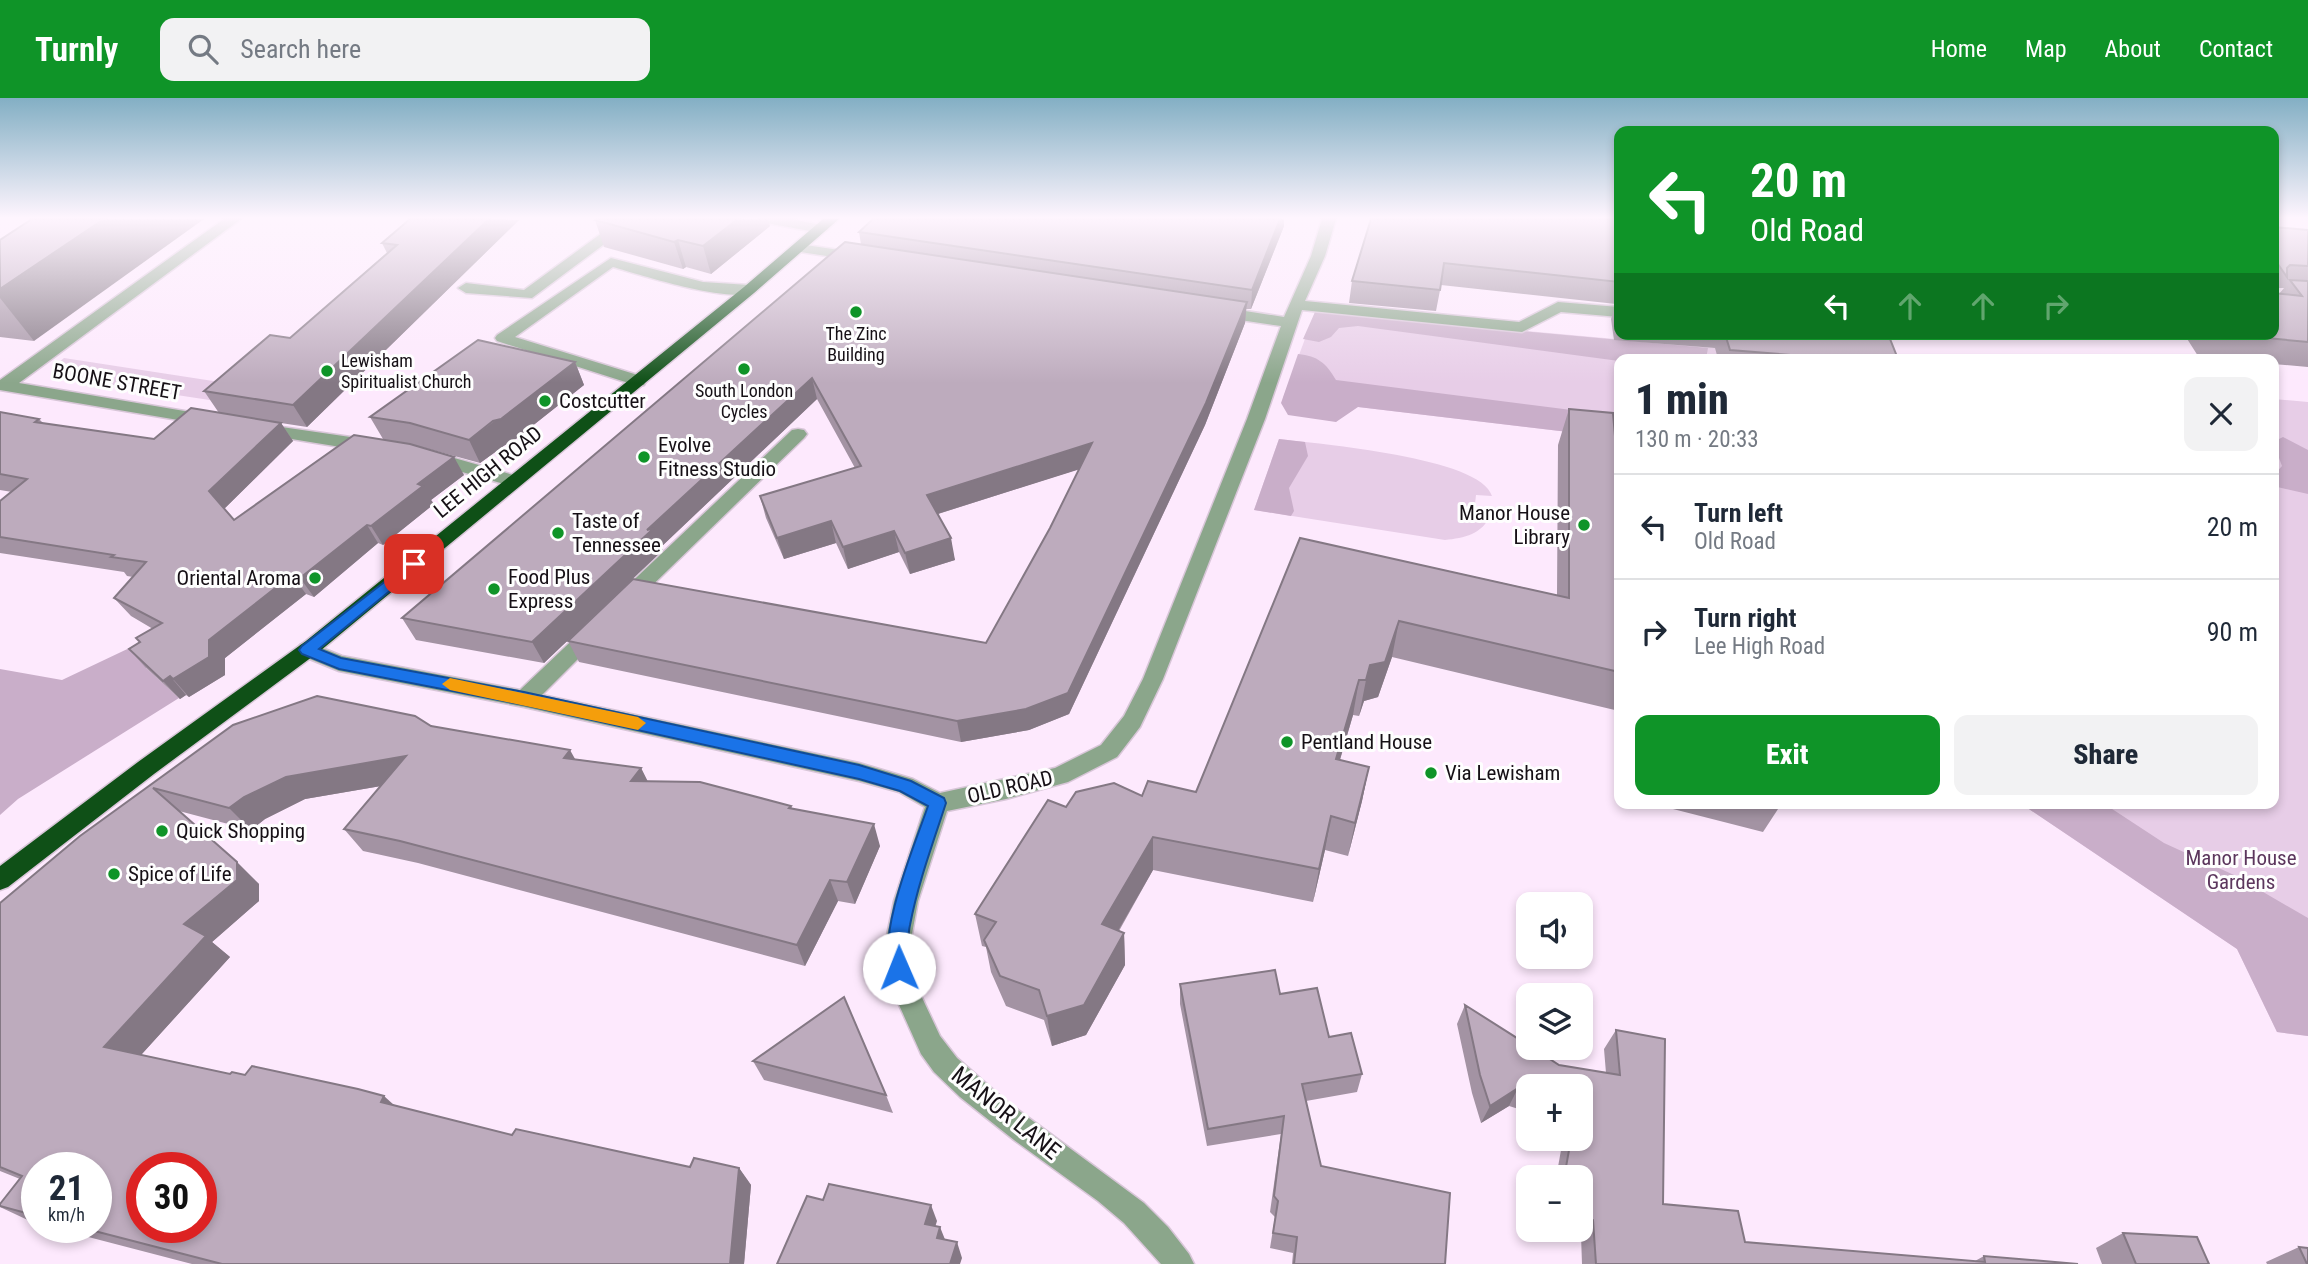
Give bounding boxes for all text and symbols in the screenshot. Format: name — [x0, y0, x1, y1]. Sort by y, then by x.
search box — [160, 18, 650, 81]
text: Turnly — [35, 30, 118, 69]
icon: search — [184, 30, 222, 68]
text: Search here — [240, 34, 361, 64]
text: Home — [1931, 35, 1987, 63]
text: Map — [2025, 35, 2067, 63]
text: About — [2105, 35, 2161, 63]
text: Contact — [2199, 35, 2273, 63]
text: 20 m — [1750, 152, 1847, 209]
icon: left — [1635, 154, 1726, 245]
text: Old Road — [1750, 211, 1864, 249]
icon: left — [1818, 287, 1856, 325]
icon: ahead — [1891, 287, 1929, 325]
icon: ahead — [1964, 287, 2002, 325]
icon: right — [2037, 287, 2075, 325]
marker: The Zinc Building — [848, 304, 864, 320]
place label: The Zinc Building — [825, 323, 887, 365]
place label: Lewisham Spiritualist Church — [341, 350, 471, 392]
street label: BOONE STREET — [51, 359, 183, 405]
marker: South London Cycles — [736, 361, 752, 377]
marker: Lewisham Spiritualist Church — [319, 363, 335, 379]
text: 1 min — [1635, 375, 1729, 424]
button: close — [2184, 377, 2258, 451]
place label: South London Cycles — [695, 380, 793, 422]
place label: Costcutter — [559, 389, 646, 413]
marker: Costcutter — [537, 393, 553, 409]
street label: LEE HIGH ROAD — [429, 421, 547, 523]
text: 130 m · 20:33 — [1635, 426, 1759, 453]
place label: Evolve Fitness Studio — [658, 433, 776, 481]
marker: Evolve Fitness Studio — [636, 449, 652, 465]
text: Turn left — [1694, 498, 1783, 528]
place label: Manor House Library — [1459, 501, 1570, 549]
icon: left — [1635, 508, 1673, 546]
place label: Taste of Tennessee — [572, 509, 661, 557]
text: 20 m — [2207, 512, 2258, 542]
marker: Manor House Library — [1576, 517, 1592, 533]
marker: Taste of Tennessee — [550, 525, 566, 541]
text: Old Road — [1694, 528, 1776, 555]
pin — [384, 534, 444, 594]
icon: arrive — [395, 545, 433, 583]
place label: Food Plus Express — [508, 565, 590, 613]
place label: Oriental Aroma — [177, 566, 301, 590]
marker: Oriental Aroma — [307, 570, 323, 586]
marker: Food Plus Express — [486, 581, 502, 597]
text: Turn right — [1694, 603, 1796, 633]
icon: right — [1635, 613, 1673, 651]
text: 90 m — [2207, 617, 2258, 647]
text: Lee High Road — [1694, 633, 1825, 660]
button: Exit — [1635, 715, 1940, 795]
button: Share — [1954, 715, 2258, 795]
place label: Pentland House — [1301, 730, 1432, 754]
marker: Pentland House — [1279, 734, 1295, 750]
place label: Via Lewisham — [1445, 761, 1560, 785]
marker: Via Lewisham — [1423, 765, 1439, 781]
street label: OLD ROAD — [965, 766, 1055, 808]
place label: Quick Shopping — [176, 819, 305, 843]
marker: Quick Shopping — [154, 823, 170, 839]
park label: Manor House Gardens — [2186, 846, 2297, 894]
place label: Spice of Life — [128, 862, 232, 886]
marker: Spice of Life — [106, 866, 122, 882]
map controls — [1516, 892, 1593, 1242]
button: sound — [1516, 892, 1593, 969]
position arrow — [862, 931, 936, 1005]
button: layers — [1516, 983, 1593, 1060]
street label: MANOR LANE — [946, 1061, 1066, 1165]
button: + — [1516, 1074, 1593, 1151]
speed limit sign: 30 — [126, 1152, 217, 1243]
button: − — [1516, 1165, 1593, 1242]
text: 21 — [49, 1168, 84, 1209]
text: km/h — [48, 1204, 85, 1225]

